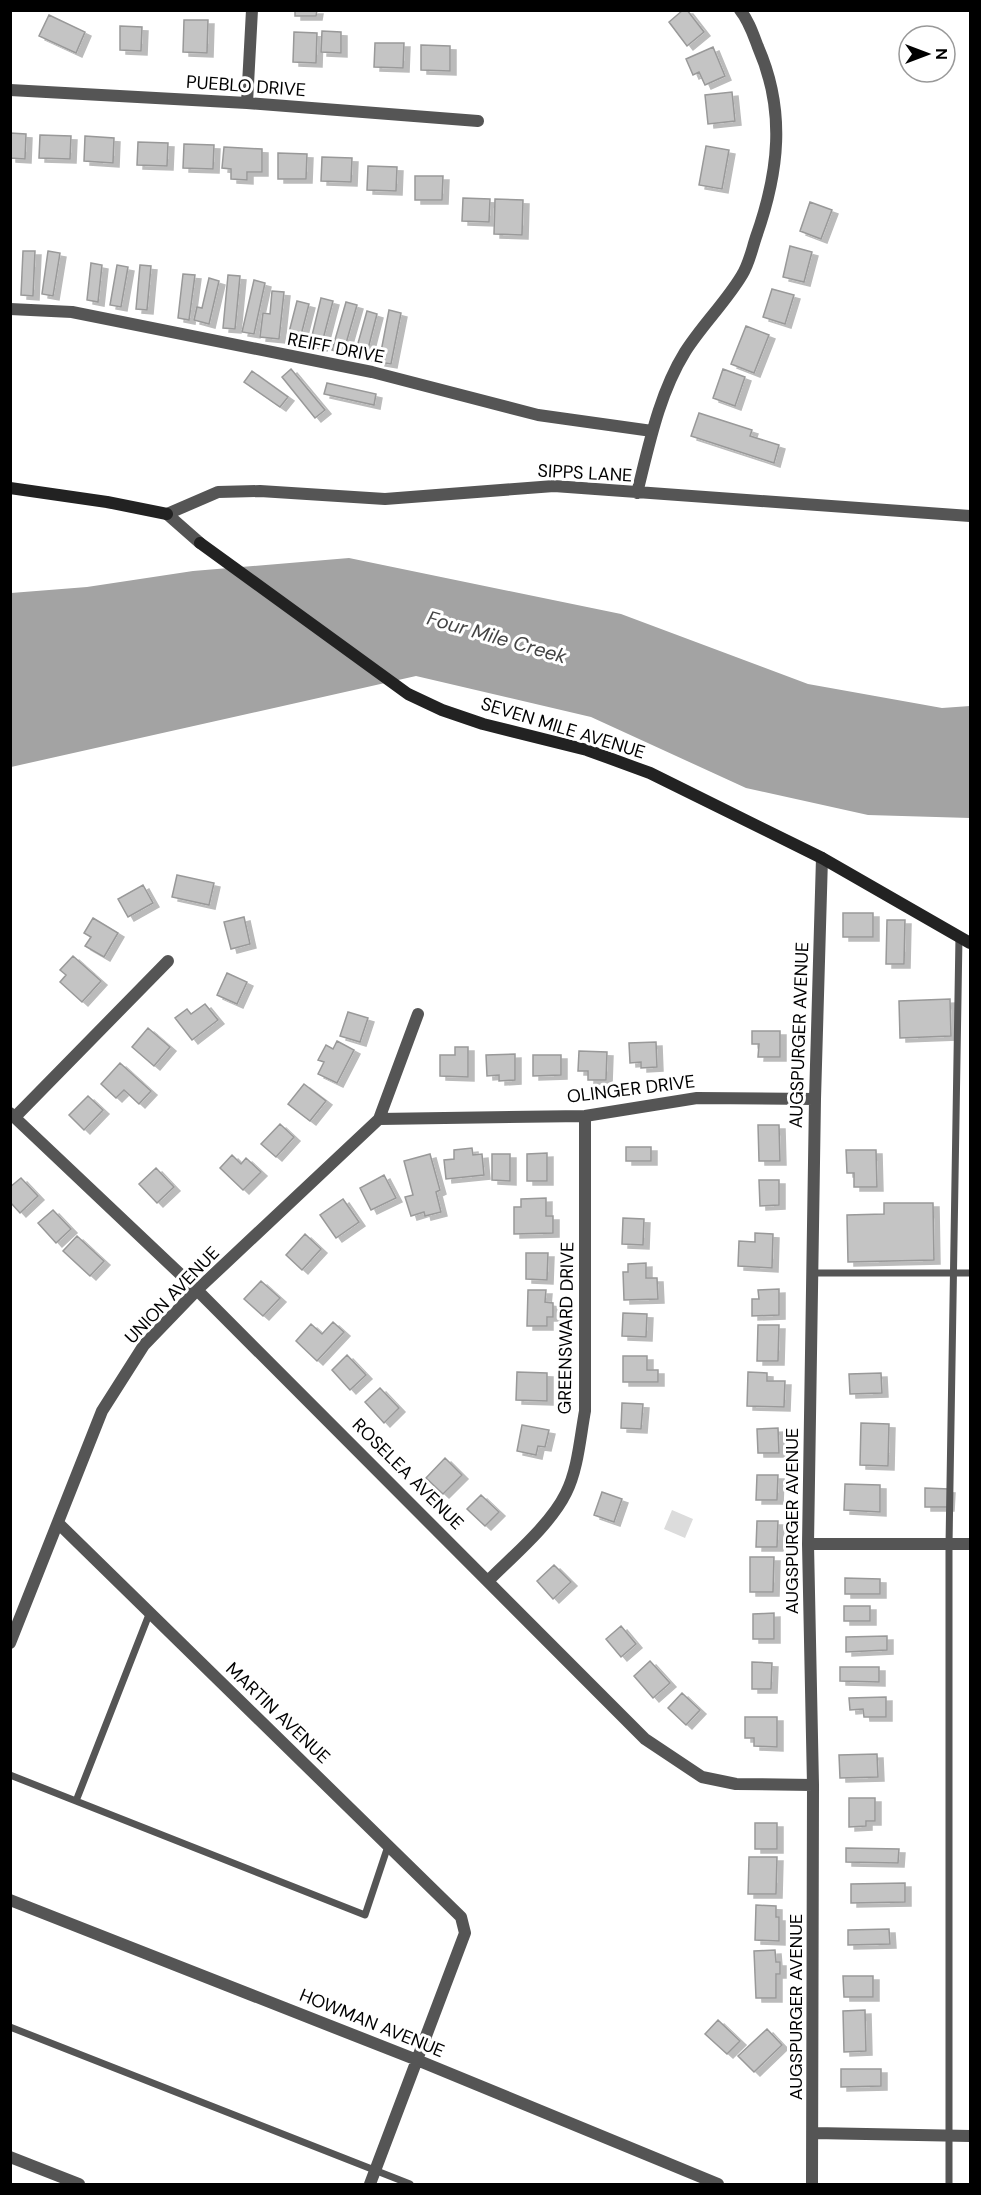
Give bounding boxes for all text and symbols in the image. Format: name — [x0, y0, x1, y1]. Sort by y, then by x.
north arrow — [897, 24, 957, 84]
text: N — [931, 48, 952, 60]
street label: PUEBLO DRIVE — [185, 70, 307, 102]
street label: REIFF DRIVE — [285, 327, 387, 369]
street label: SIPPS LANE — [537, 459, 633, 487]
water label: Four Mile Creek — [424, 605, 571, 670]
street label: SEVEN MILE AVENUE — [478, 692, 648, 764]
street label: AUGSPURGER AVENUE — [784, 941, 814, 1129]
street label: OLINGER DRIVE — [566, 1069, 696, 1109]
street label: UNION AVENUE — [119, 1241, 225, 1349]
street label: GREENSWARD DRIVE — [552, 1241, 580, 1415]
street label: ROSELEA AVENUE — [347, 1413, 469, 1535]
street label: AUGSPURGER AVENUE — [780, 1428, 804, 1614]
street label: MARTIN AVENUE — [221, 1657, 335, 1769]
street label: AUGSPURGER AVENUE — [784, 1914, 808, 2100]
street label: HOWMAN AVENUE — [296, 1983, 448, 2063]

